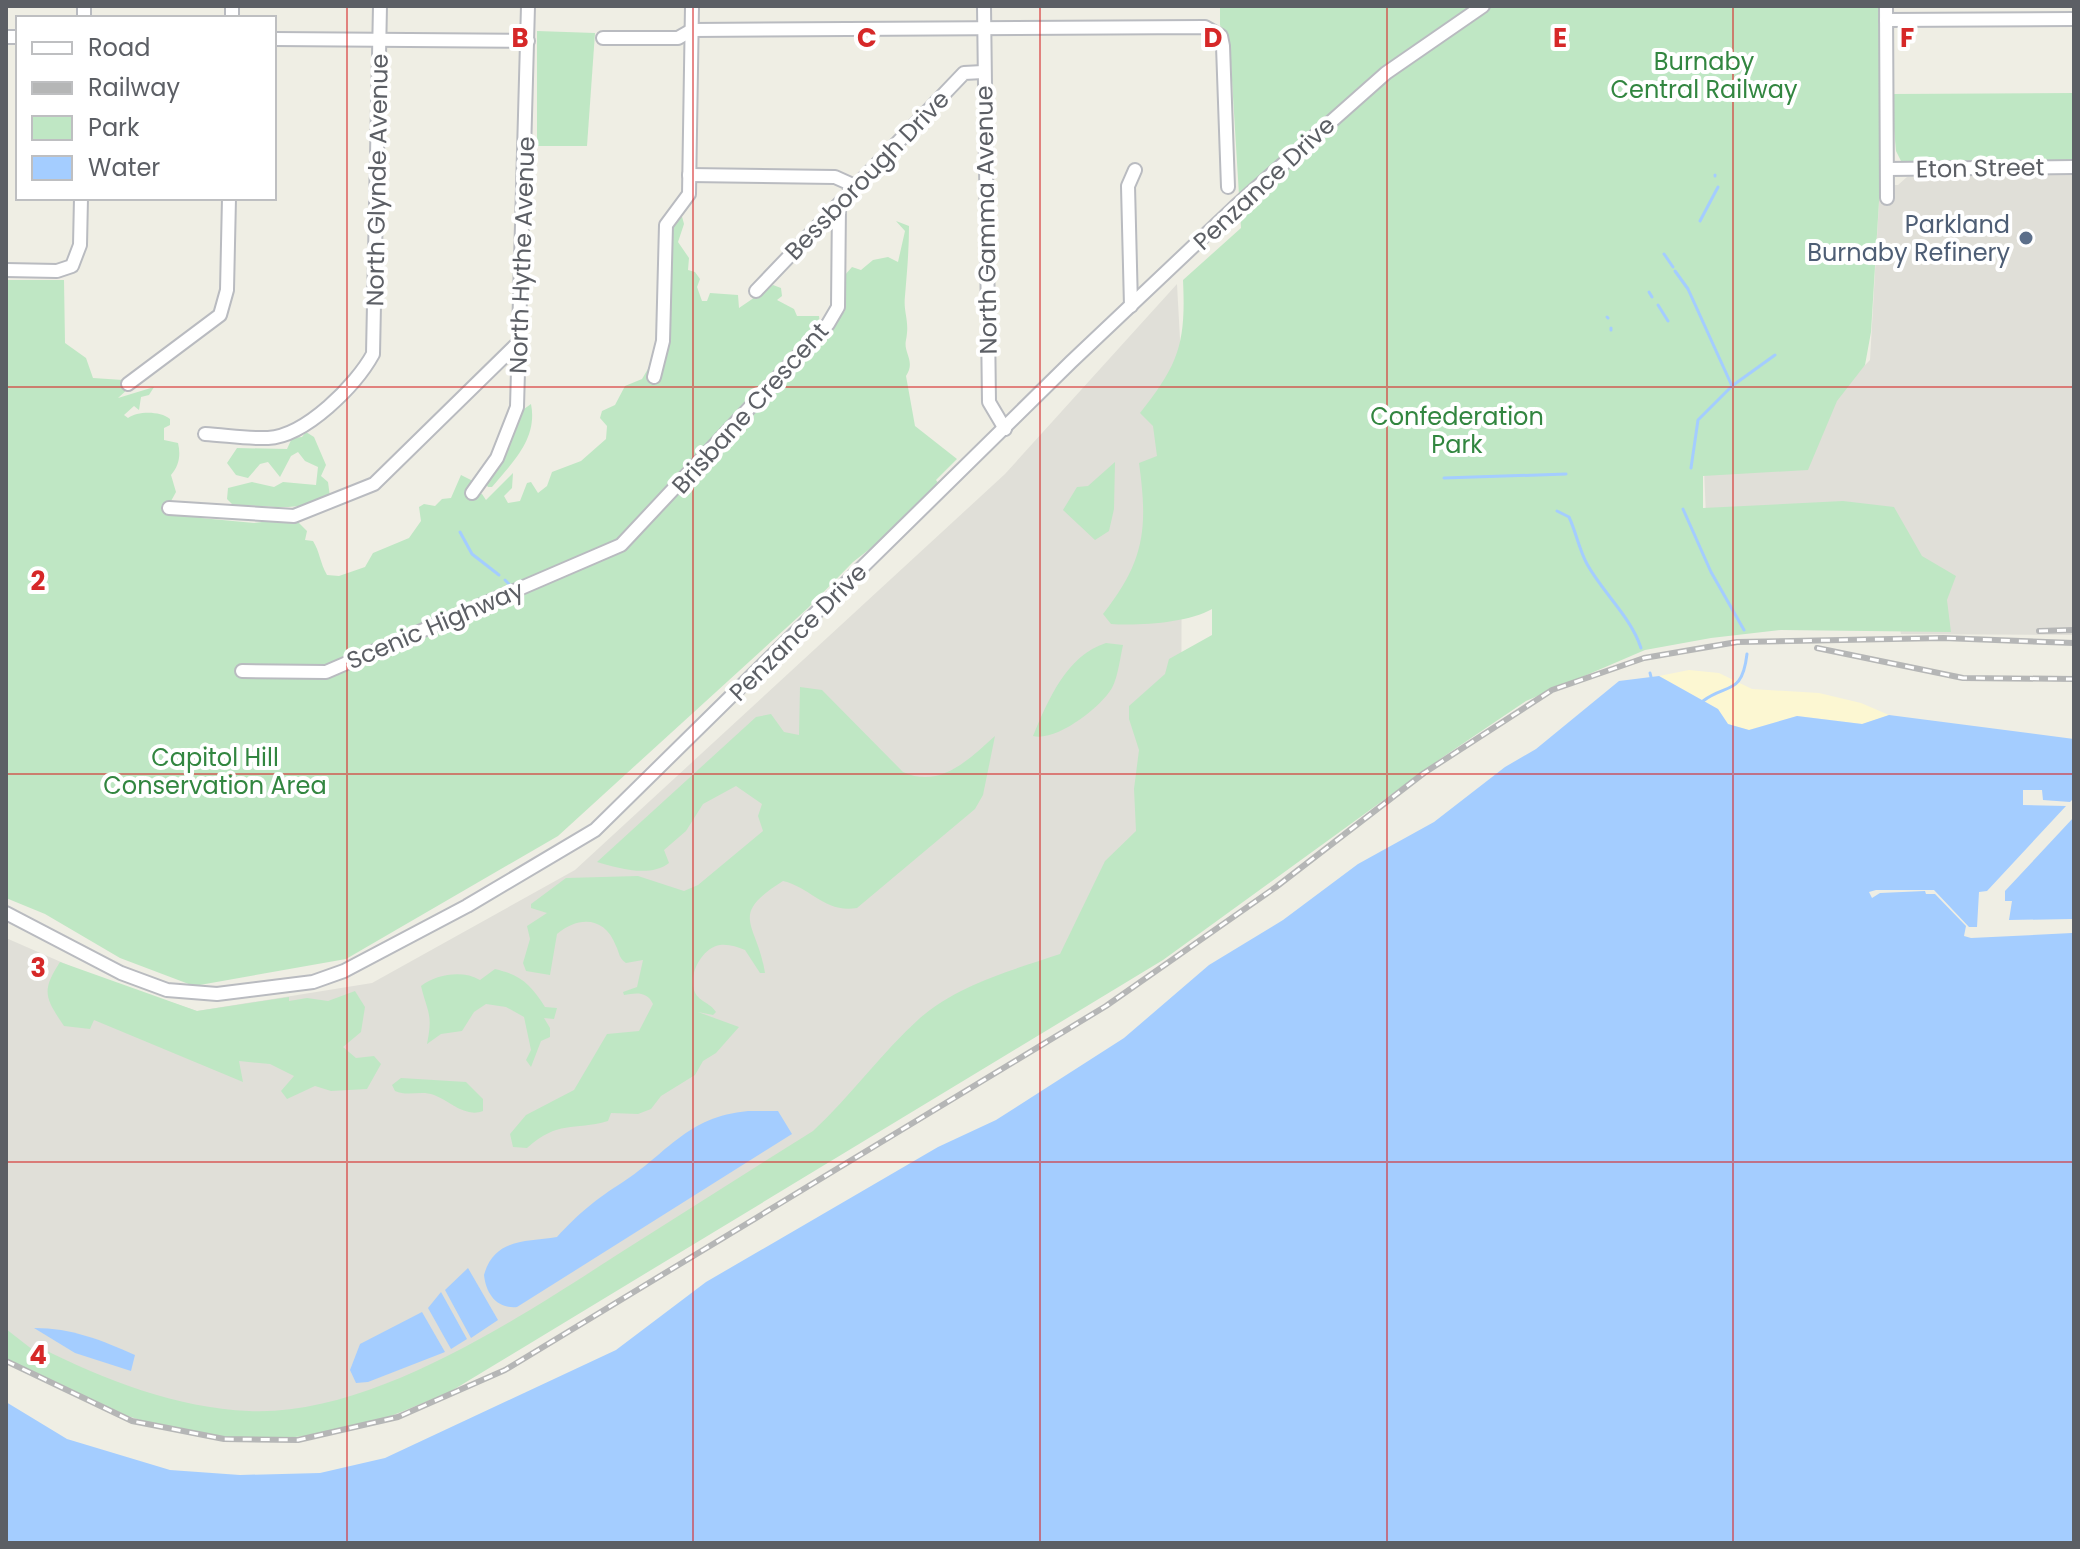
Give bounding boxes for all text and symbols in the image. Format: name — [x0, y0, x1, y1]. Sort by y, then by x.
legend — [16, 16, 276, 200]
text: B — [511, 20, 529, 56]
text: C — [857, 20, 877, 56]
text: D — [1204, 20, 1223, 56]
text: E — [1553, 20, 1567, 56]
text: F — [1900, 20, 1914, 56]
text: Road — [88, 31, 150, 64]
park label: Burnaby Central Railway — [1610, 45, 1798, 106]
street label: North Glynde Avenue — [358, 53, 396, 307]
text: Railway — [88, 71, 181, 104]
street label: Bessborough Drive — [777, 83, 957, 267]
street label: North Gamma Avenue — [967, 85, 1005, 355]
street label: Penzance Drive — [1186, 109, 1342, 257]
text: Park — [88, 111, 140, 144]
street label: North Hythe Avenue — [501, 136, 543, 374]
street label: Eton Street — [1915, 150, 2045, 186]
text: Water — [88, 151, 160, 184]
place label: Parkland Burnaby Refinery — [1807, 208, 2010, 269]
marker: Parkland Burnaby Refinery — [2017, 229, 2035, 247]
street label: Brisbane Crescent — [664, 315, 836, 501]
park label: Confederation Park — [1370, 400, 1544, 461]
street label: Penzance Drive — [722, 556, 874, 708]
text: 2 — [31, 563, 46, 599]
street label: Scenic Highway — [341, 573, 529, 677]
park label: Capitol Hill Conservation Area — [103, 741, 327, 802]
text: 3 — [30, 950, 46, 986]
text: 4 — [29, 1337, 47, 1373]

